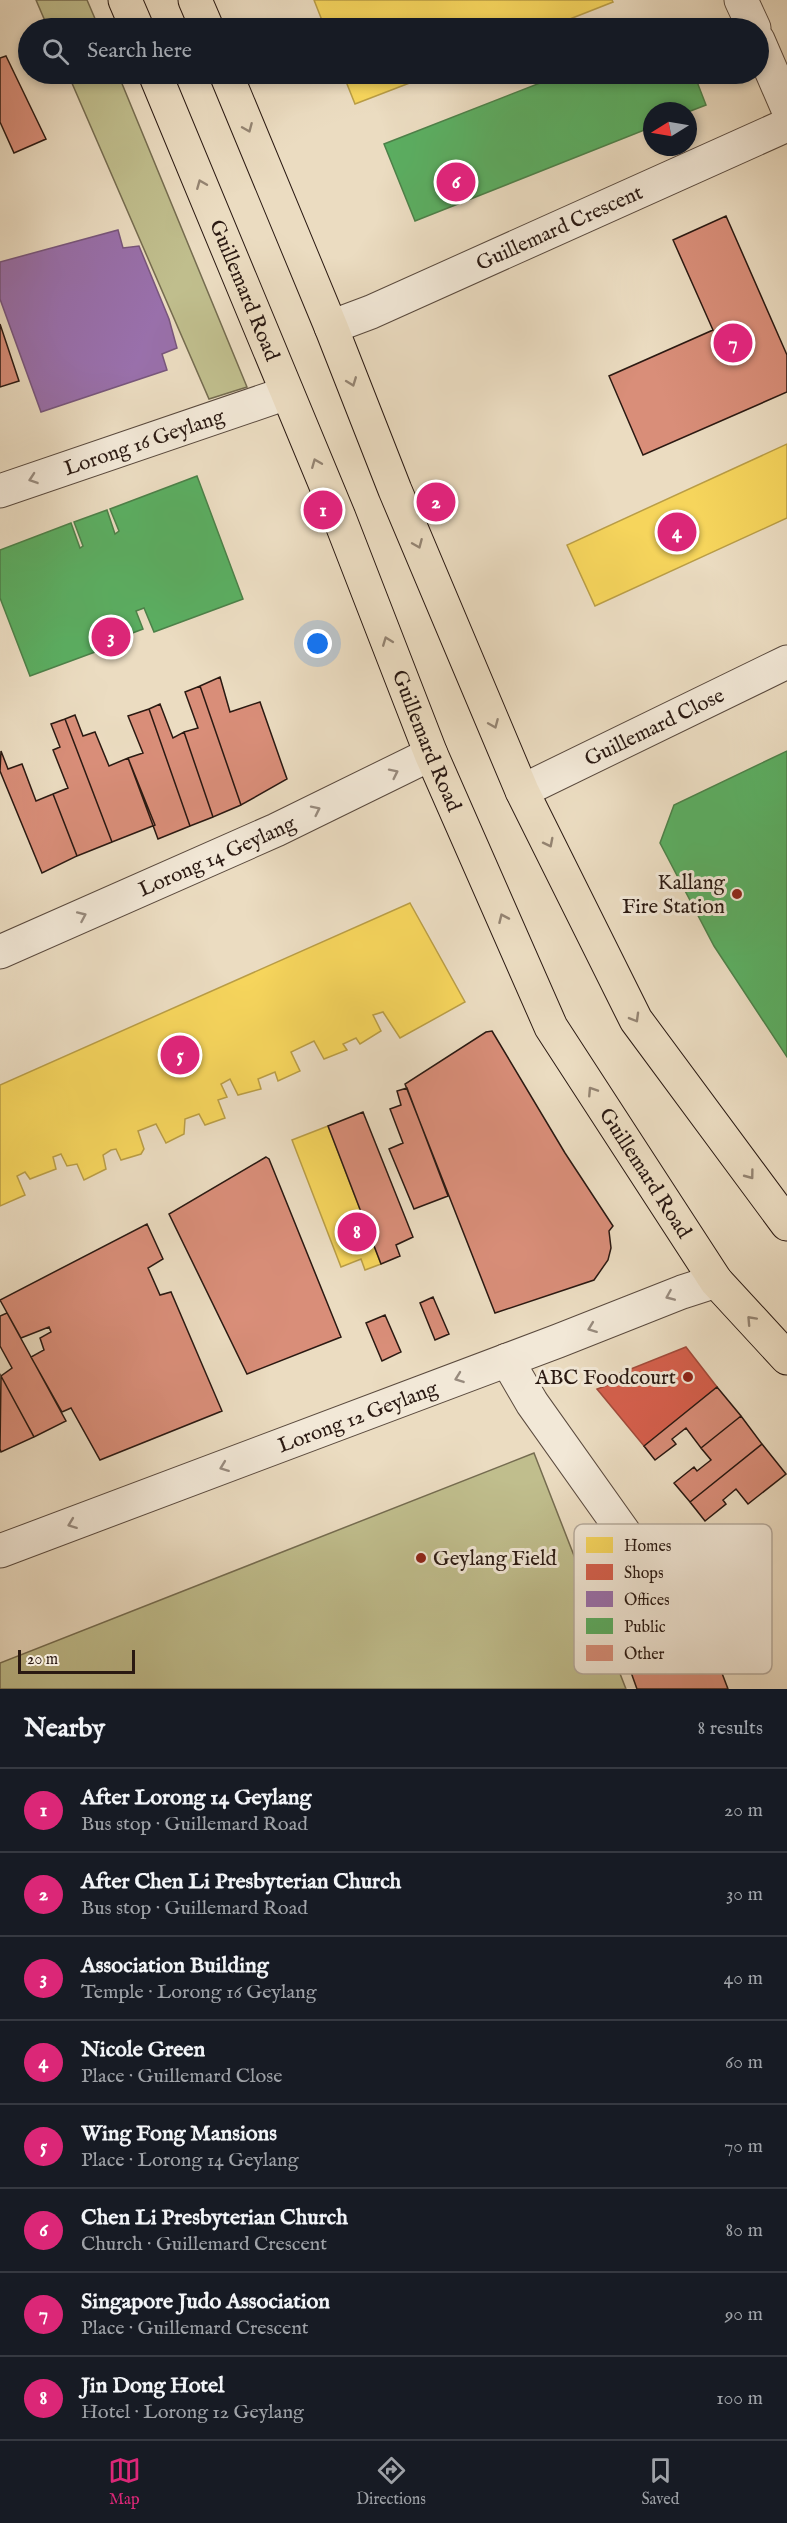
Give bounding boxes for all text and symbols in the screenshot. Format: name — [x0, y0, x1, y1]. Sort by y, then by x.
search box — [18, 18, 769, 84]
icon: search — [39, 35, 72, 68]
text: Search here — [87, 37, 192, 65]
north arrow — [643, 102, 697, 156]
one-way arrow — [241, 121, 253, 132]
pin: 6 — [436, 160, 476, 204]
one-way arrow — [196, 179, 208, 190]
street label: Guillemard Crescent — [472, 180, 647, 278]
street label: Guillemard Road — [202, 216, 285, 366]
pin: 7 — [714, 320, 752, 366]
one-way arrow — [345, 375, 357, 386]
street label: Lorong 16 Geylang — [61, 403, 229, 483]
one-way arrow — [311, 459, 323, 470]
one-way arrow — [28, 472, 39, 485]
pin: 2 — [416, 480, 456, 524]
pin: 1 — [304, 488, 342, 532]
pin: 4 — [658, 510, 696, 554]
one-way arrow — [411, 538, 423, 549]
pin: 3 — [92, 614, 130, 660]
your location — [303, 629, 332, 658]
one-way arrow — [382, 636, 394, 647]
street label: Guillemard Road — [385, 666, 467, 817]
street label: Guillemard Close — [581, 682, 729, 773]
one-way arrow — [487, 718, 499, 729]
one-way arrow — [388, 768, 399, 780]
one-way arrow — [310, 806, 321, 818]
street label: Lorong 14 Geylang — [135, 810, 301, 904]
one-way arrow — [542, 837, 553, 847]
place label: Kallang Fire Station — [622, 870, 726, 921]
marker: Kallang Fire Station — [730, 887, 744, 901]
one-way arrow — [76, 911, 87, 923]
one-way arrow — [498, 914, 510, 925]
one-way arrow — [628, 1012, 639, 1022]
pin: 5 — [160, 1032, 200, 1078]
one-way arrow — [588, 1087, 600, 1097]
street label: Guillemard Road — [592, 1103, 697, 1245]
one-way arrow — [743, 1168, 754, 1179]
pin: 8 — [338, 1210, 376, 1254]
one-way arrow — [666, 1289, 677, 1301]
one-way arrow — [748, 1316, 759, 1327]
one-way arrow — [587, 1321, 598, 1333]
place label: ABC Foodcourt — [534, 1365, 676, 1392]
marker: ABC Foodcourt — [681, 1370, 695, 1384]
one-way arrow — [454, 1371, 465, 1384]
street label: Lorong 12 Geylang — [274, 1375, 442, 1460]
one-way arrow — [219, 1459, 230, 1472]
one-way arrow — [68, 1517, 79, 1529]
legend — [574, 1524, 772, 1674]
text: Homes — [624, 1537, 672, 1557]
place label: Geylang Field — [433, 1546, 558, 1573]
marker: Geylang Field — [414, 1551, 428, 1565]
text: Shops — [624, 1564, 664, 1584]
text: Offices — [624, 1591, 670, 1611]
text: Public — [624, 1618, 666, 1638]
text: Other — [624, 1645, 665, 1665]
scale bar — [18, 1647, 135, 1674]
text: 20 m — [27, 1650, 58, 1670]
text: Nearby — [24, 1712, 105, 1745]
text: 8 results — [697, 1716, 763, 1741]
text: After Lorong 14 Geylang — [81, 1784, 312, 1812]
text: 1 — [40, 1798, 47, 1823]
text: 20 m — [724, 1798, 763, 1823]
text: Bus stop · Guillemard Road — [81, 1812, 308, 1837]
text: After Chen Li Presbyterian Church — [81, 1868, 401, 1896]
text: 2 — [39, 1882, 48, 1907]
text: 30 m — [726, 1882, 763, 1907]
text: Bus stop · Guillemard Road — [81, 1896, 308, 1921]
text: Association Building — [81, 1952, 269, 1980]
text: 3 — [40, 1966, 47, 1991]
text: 40 m — [724, 1966, 763, 1991]
text: Temple · Lorong 16 Geylang — [81, 1980, 317, 2005]
text: Nicole Green — [81, 2036, 205, 2064]
text: 4 — [39, 2050, 48, 2075]
text: 60 m — [725, 2050, 763, 2075]
text: Place · Guillemard Close — [81, 2064, 282, 2089]
text: Wing Fong Mansions — [81, 2120, 277, 2148]
text: 5 — [40, 2134, 47, 2159]
text: 70 m — [724, 2134, 763, 2159]
text: Place · Lorong 14 Geylang — [81, 2148, 299, 2173]
text: Chen Li Presbyterian Church — [81, 2204, 348, 2232]
text: 6 — [39, 2218, 48, 2243]
text: 80 m — [726, 2218, 763, 2243]
text: Church · Guillemard Crescent — [81, 2232, 327, 2257]
text: Singapore Judo Association — [81, 2288, 330, 2316]
text: 7 — [39, 2302, 48, 2327]
text: 90 m — [725, 2302, 763, 2327]
text: Place · Guillemard Crescent — [81, 2316, 309, 2341]
text: Jin Dong Hotel — [81, 2372, 224, 2400]
text: 8 — [40, 2386, 47, 2411]
text: 100 m — [716, 2386, 763, 2411]
text: Hotel · Lorong 12 Geylang — [81, 2400, 304, 2425]
tab: Map — [108, 2454, 141, 2510]
tab: Directions — [356, 2454, 426, 2510]
tab: Saved — [641, 2454, 679, 2510]

